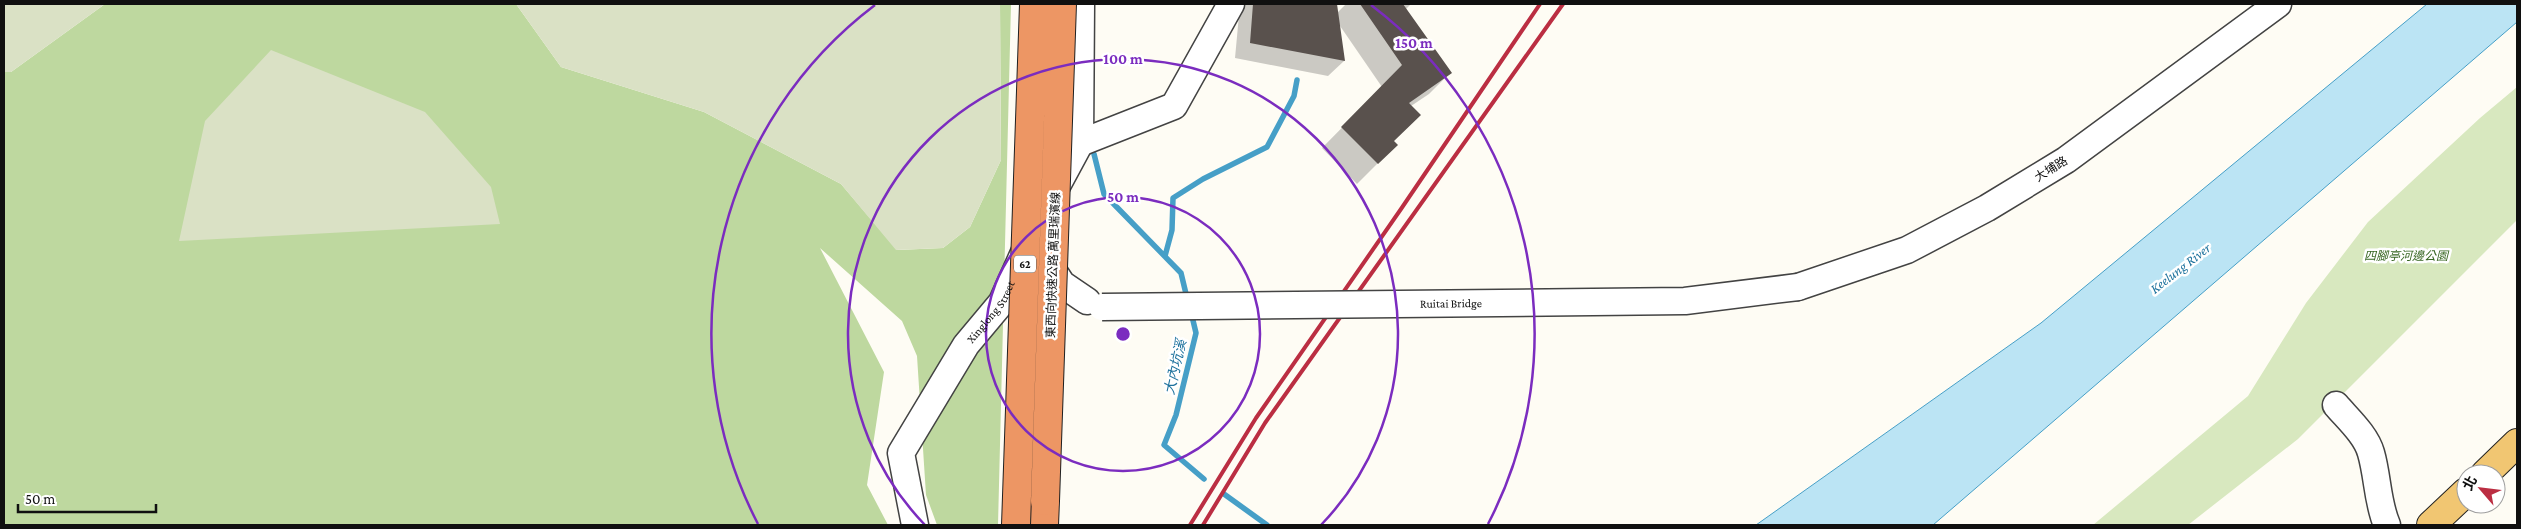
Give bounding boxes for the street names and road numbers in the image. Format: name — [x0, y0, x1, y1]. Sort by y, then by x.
street label: 大埔路 — [2032, 154, 2070, 184]
street label: 東西向快速公路 萬里瑞濱線 — [1043, 192, 1063, 338]
road number: 62 — [1014, 255, 1036, 272]
street label: Xinglong Street — [964, 278, 1018, 346]
street label: Ruitai Bridge — [1420, 296, 1482, 311]

